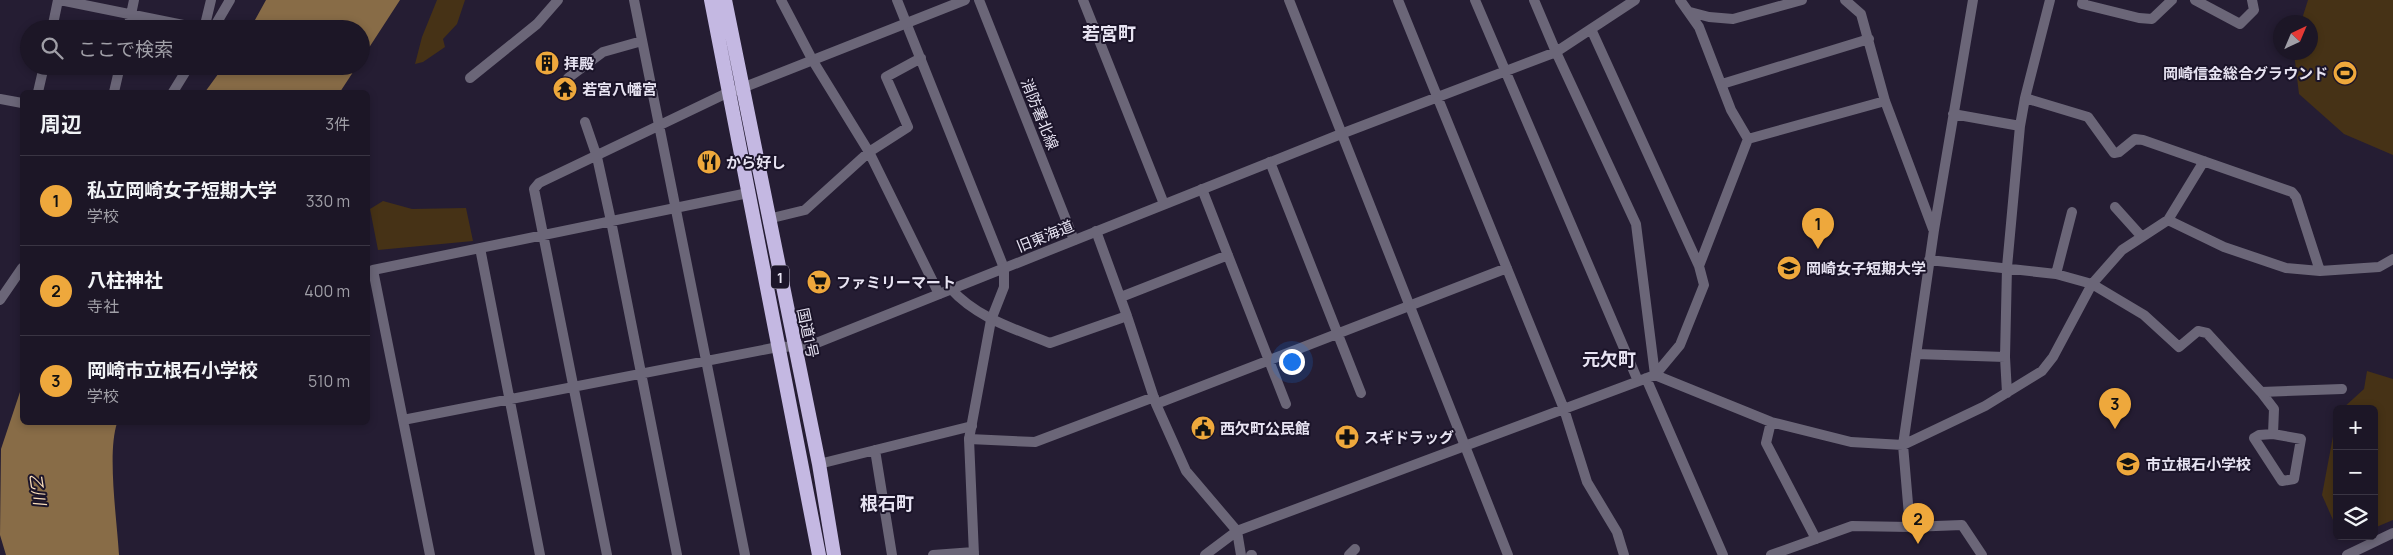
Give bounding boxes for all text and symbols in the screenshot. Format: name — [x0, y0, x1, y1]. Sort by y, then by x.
north arrow — [2273, 15, 2318, 60]
search box — [20, 20, 370, 75]
district label: 若宮町 — [1082, 21, 1136, 45]
icon: search — [38, 34, 66, 62]
text: ここで検索 — [78, 36, 173, 62]
building icon: 拝殿 — [534, 50, 560, 76]
place label: 拝殿 — [564, 53, 594, 74]
sports icon: 岡崎信金総合グラウンド — [2332, 60, 2358, 86]
place label: 岡崎信金総合グラウンド — [2163, 63, 2328, 84]
street label: 消防署北線 — [1016, 75, 1064, 153]
temple icon: 若宮八幡宮 — [552, 76, 578, 102]
place label: 若宮八幡宮 — [582, 79, 657, 100]
text: 周辺 — [40, 110, 82, 138]
text: 3件 — [325, 113, 350, 135]
restaurant icon: から好し — [696, 149, 722, 175]
place label: から好し — [726, 152, 786, 173]
text: 私立岡崎女子短期大学 — [87, 177, 277, 203]
text: 1 — [52, 190, 60, 212]
text: 330 m — [306, 190, 350, 212]
text: 学校 — [87, 205, 119, 227]
pin: 1 — [1802, 208, 1834, 249]
street label: 旧東海道 — [1013, 215, 1077, 257]
school or university icon: 岡崎女子短期大学 — [1776, 255, 1802, 281]
place label: 岡崎女子短期大学 — [1806, 258, 1926, 279]
road number: 1 — [771, 266, 789, 288]
text: 八柱神社 — [87, 267, 163, 293]
supermarket icon: ファミリーマート — [806, 269, 832, 295]
place label: ファミリーマート — [836, 272, 956, 293]
text: 2 — [51, 280, 61, 302]
text: 400 m — [304, 280, 350, 302]
text: 寺社 — [87, 295, 119, 317]
street label: 国道1号 — [792, 306, 824, 360]
district label: 元欠町 — [1582, 347, 1636, 371]
your location — [1279, 349, 1305, 375]
text: 岡崎市立根石小学校 — [87, 357, 258, 383]
text: 3 — [51, 370, 61, 392]
text: 510 m — [308, 370, 350, 392]
text: 学校 — [87, 385, 119, 407]
pin: 3 — [2099, 388, 2131, 429]
map controls — [2333, 405, 2378, 540]
button: + — [2333, 405, 2378, 450]
public building icon: 西欠町公民館 — [1190, 415, 1216, 441]
place label: 西欠町公民館 — [1220, 418, 1310, 439]
pharmacy icon: スギドラッグ — [1334, 424, 1360, 450]
place label: スギドラッグ — [1364, 427, 1454, 448]
button: − — [2333, 450, 2378, 495]
school or university icon: 市立根石小学校 — [2115, 451, 2141, 477]
place label: 市立根石小学校 — [2146, 454, 2251, 475]
water label: 乙川 — [25, 471, 52, 508]
district label: 根石町 — [860, 491, 914, 515]
button: layers — [2333, 495, 2378, 540]
pin: 2 — [1902, 503, 1934, 544]

